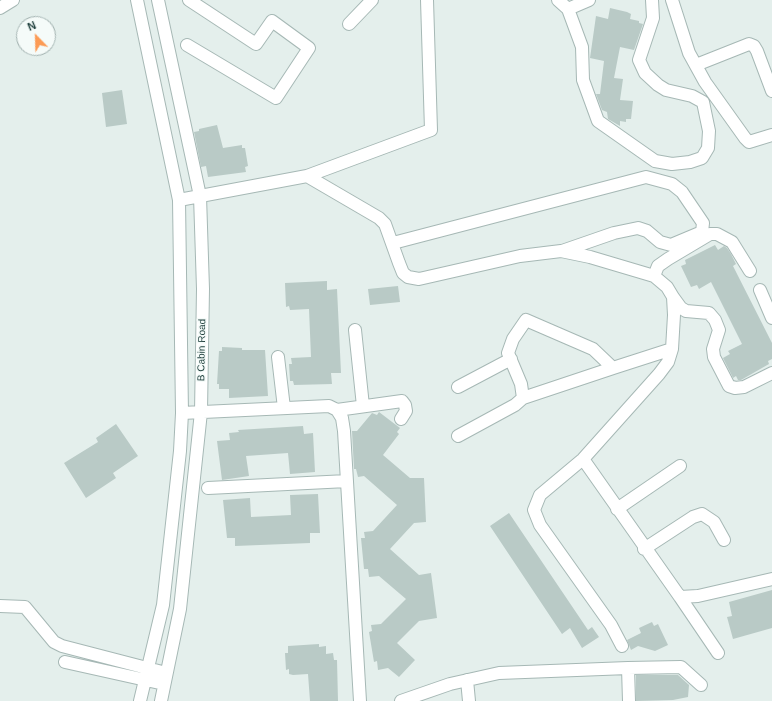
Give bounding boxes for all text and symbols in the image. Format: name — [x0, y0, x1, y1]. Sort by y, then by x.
north arrow — [16, 16, 56, 56]
text: N — [26, 19, 38, 33]
street label: B Cabin Road — [195, 319, 209, 381]

